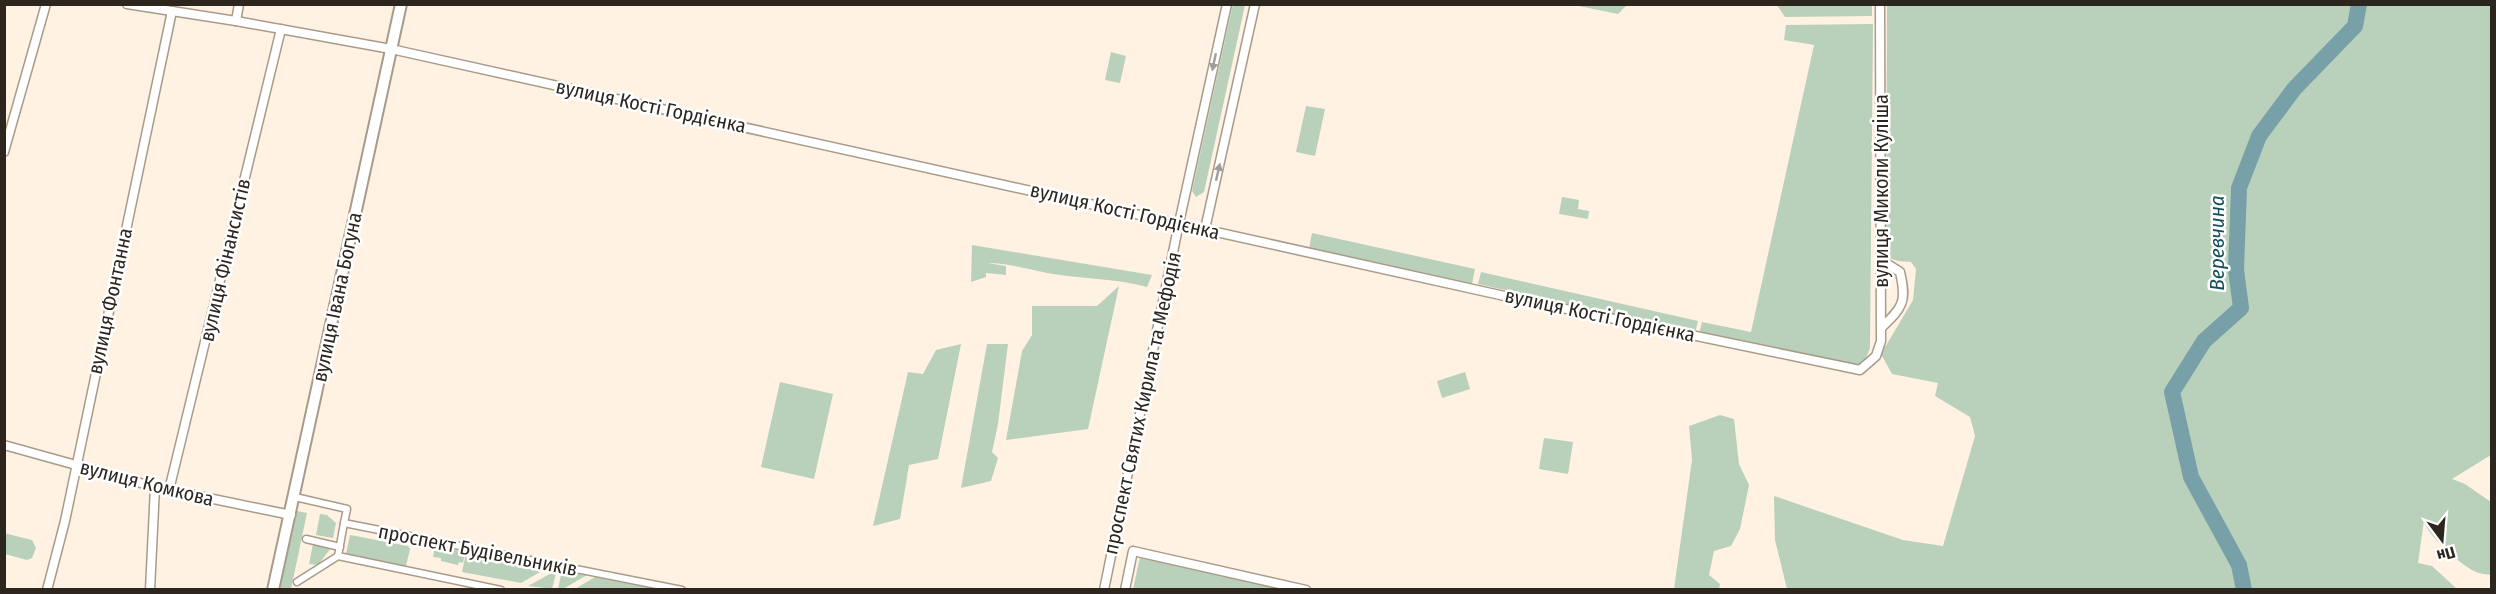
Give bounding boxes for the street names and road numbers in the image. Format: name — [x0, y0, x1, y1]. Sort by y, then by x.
street label: вулиця Кості Гордієнка — [554, 74, 748, 138]
street label: вулиця Миколи Куліша — [1869, 94, 1893, 288]
street label: вулиця Фінансистів — [195, 176, 255, 344]
street label: вулиця Кості Гордієнка — [1028, 178, 1222, 244]
street label: вулиця Івана Богуна — [307, 210, 367, 384]
street label: вулиця Фонтанна — [83, 226, 137, 376]
street label: проспект Святих Кирила та Мефодія — [1098, 249, 1186, 557]
street label: вулиця Кості Гордієнка — [1503, 283, 1697, 347]
street label: вулиця Комкова — [78, 455, 216, 511]
street label: проспект Будівельників — [376, 519, 580, 581]

